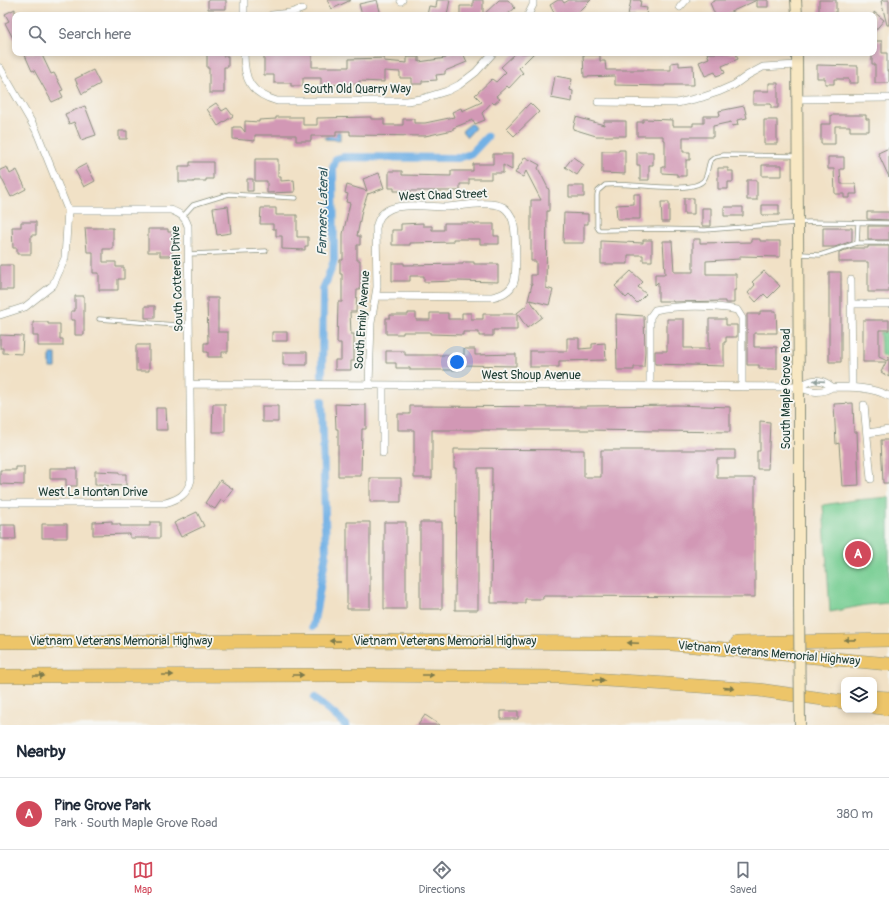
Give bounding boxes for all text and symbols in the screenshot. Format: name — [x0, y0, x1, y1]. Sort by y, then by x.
search box — [12, 12, 877, 56]
icon: search — [26, 23, 48, 45]
text: Search here — [58, 25, 131, 44]
street label: South Old Quarry Way — [303, 82, 411, 97]
water label: Farmers Lateral — [314, 166, 332, 256]
street label: West Chad Street — [398, 186, 488, 205]
street label: South Cotterell Drive — [168, 226, 187, 332]
street label: South Emily Avenue — [352, 270, 373, 370]
street label: South Maple Grove Road — [779, 328, 794, 450]
your location — [447, 352, 467, 372]
street label: West Shoup Avenue — [481, 368, 581, 383]
one-way arrow — [813, 377, 825, 384]
street label: West La Hontan Drive — [38, 485, 148, 500]
pin: A — [845, 539, 871, 569]
street label: Vietnam Veterans Memorial Highway — [30, 634, 212, 649]
street label: Vietnam Veterans Memorial Highway — [354, 634, 536, 649]
one-way arrow — [844, 637, 856, 644]
one-way arrow — [328, 638, 341, 644]
street label: Vietnam Veterans Memorial Highway — [677, 638, 861, 669]
one-way arrow — [626, 640, 639, 646]
one-way arrow — [162, 672, 175, 678]
one-way arrow — [292, 672, 305, 678]
one-way arrow — [422, 672, 435, 678]
one-way arrow — [33, 673, 46, 679]
one-way arrow — [593, 676, 605, 683]
map controls — [841, 677, 877, 713]
button: layers — [841, 677, 877, 713]
one-way arrow — [723, 684, 735, 691]
text: Nearby — [16, 741, 65, 762]
text: Pine Grove Park — [54, 796, 151, 815]
text: A — [25, 806, 33, 822]
text: 380 m — [836, 806, 873, 822]
text: Park · South Maple Grove Road — [54, 815, 218, 831]
tab: Map — [132, 859, 154, 896]
tab: Directions — [418, 859, 465, 896]
tab: Saved — [730, 859, 757, 896]

